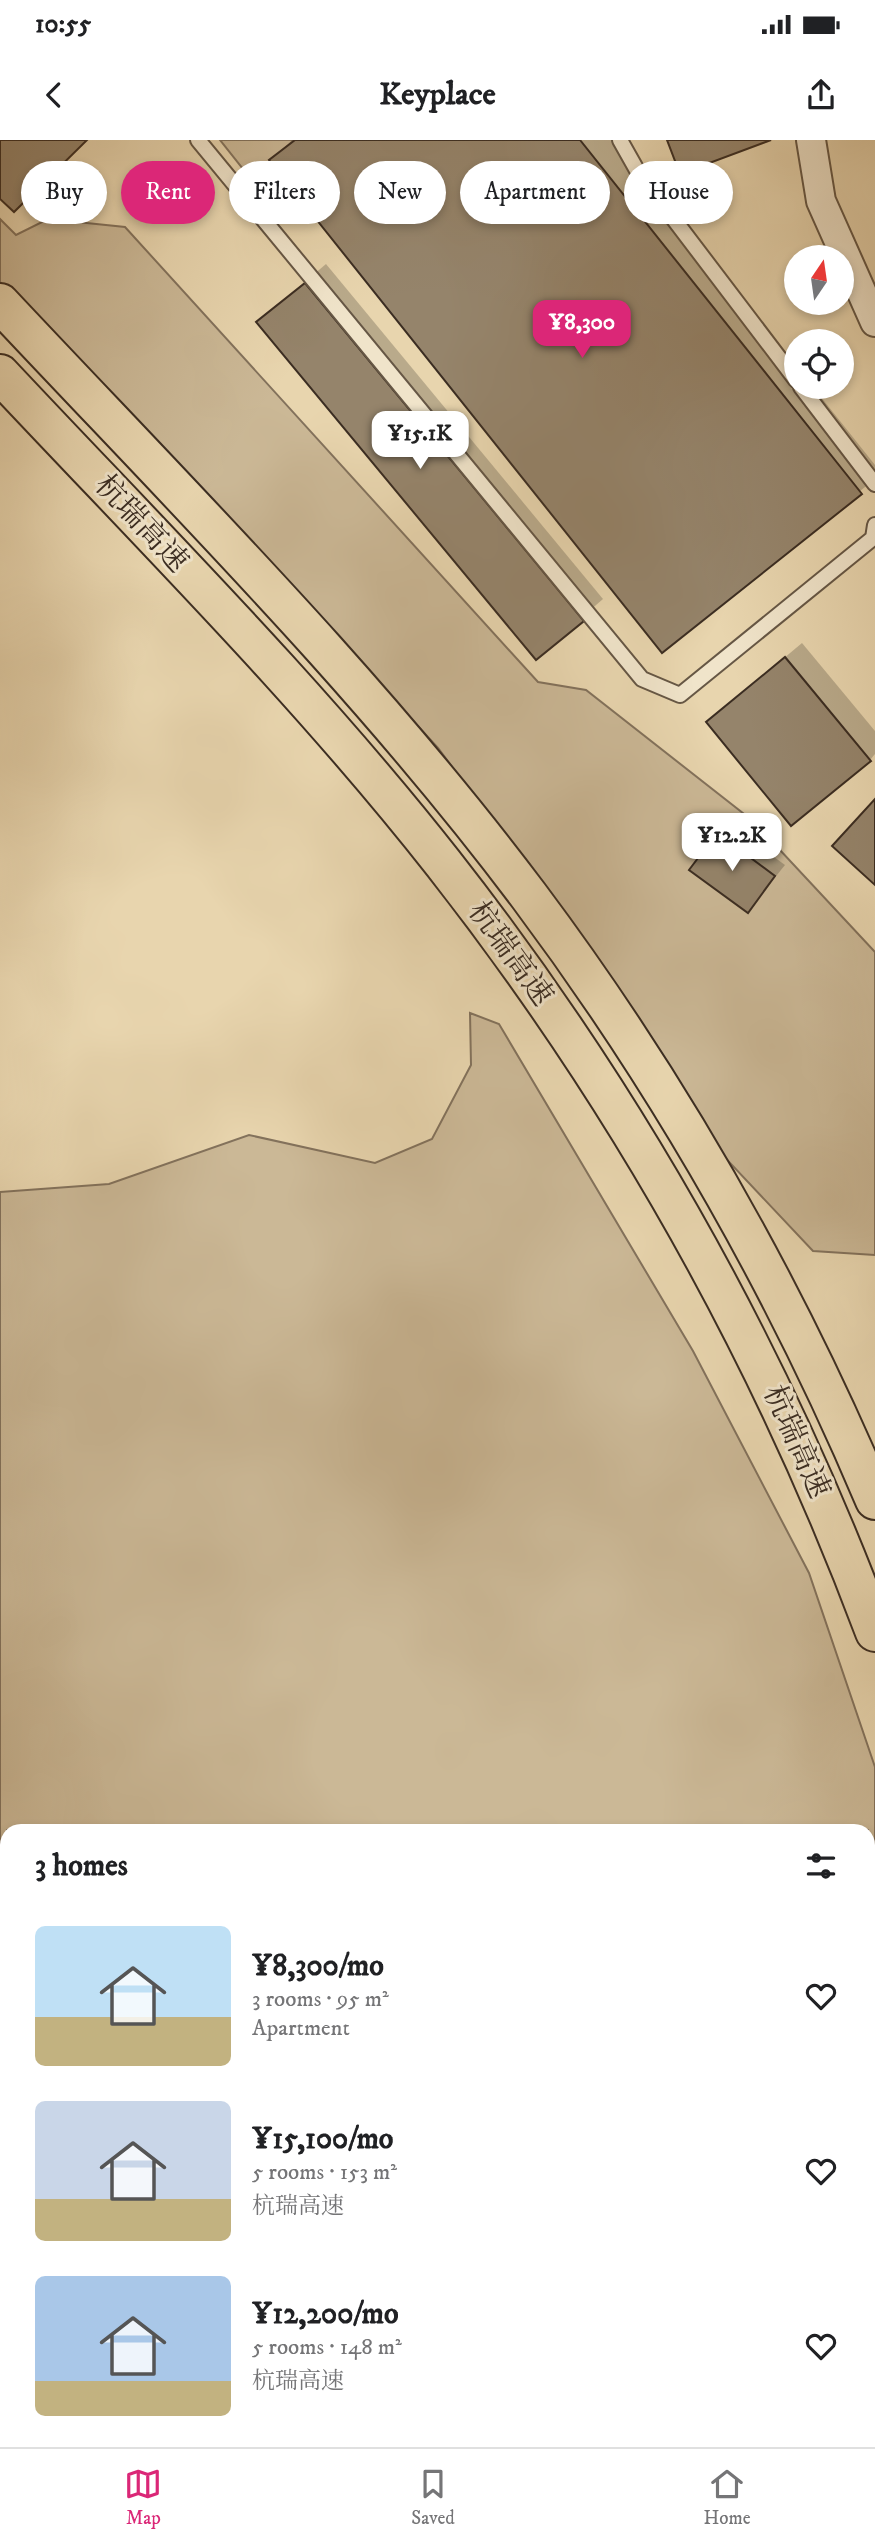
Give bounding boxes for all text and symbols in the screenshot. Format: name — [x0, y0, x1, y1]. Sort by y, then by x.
text: 10:55 — [35, 8, 91, 41]
text: Keyplace — [379, 75, 496, 115]
icon: back — [35, 76, 73, 114]
icon: share — [802, 76, 840, 114]
chip: Buy — [21, 161, 107, 224]
chip: Rent — [121, 161, 215, 224]
chip: Filters — [229, 161, 340, 224]
chip: New — [354, 161, 446, 224]
chip: Apartment — [460, 161, 610, 224]
chip: House — [624, 161, 733, 224]
north arrow — [784, 245, 854, 315]
map controls — [784, 245, 854, 399]
pin: ¥8,300 — [525, 300, 639, 360]
text: ¥8,300 — [549, 308, 615, 337]
button: locate — [784, 329, 854, 399]
pin: ¥15.1K — [363, 412, 477, 471]
text: ¥15.1K — [388, 419, 452, 448]
street label: 杭瑞高速 — [87, 468, 195, 580]
pin: ¥12.2K — [675, 814, 789, 873]
text: ¥12.2K — [698, 821, 766, 850]
street label: 杭瑞高速 — [460, 895, 560, 1013]
street label: 杭瑞高速 — [755, 1380, 837, 1504]
icon: filters — [802, 1847, 840, 1885]
text: 3 homes — [35, 1848, 128, 1885]
text: ¥8,300/mo — [252, 1948, 384, 1985]
icon: home — [91, 1954, 175, 2038]
icon: heart — [802, 1977, 840, 2015]
text: 3 rooms · 95 m² — [252, 1985, 389, 2014]
text: Apartment — [252, 2014, 350, 2043]
text: ¥15,100/mo — [252, 2121, 393, 2158]
icon: home — [91, 2129, 175, 2213]
icon: heart — [802, 2152, 840, 2190]
text: 5 rooms · 153 m² — [252, 2158, 397, 2187]
text: 杭瑞高速 — [252, 2192, 344, 2221]
text: ¥12,200/mo — [252, 2296, 399, 2333]
icon: home — [91, 2304, 175, 2388]
icon: heart — [802, 2327, 840, 2365]
text: 5 rooms · 148 m² — [252, 2333, 402, 2362]
text: 杭瑞高速 — [252, 2367, 344, 2396]
tab: Map — [124, 2465, 162, 2530]
tab: Saved — [411, 2465, 455, 2530]
tab: Home — [704, 2465, 751, 2530]

